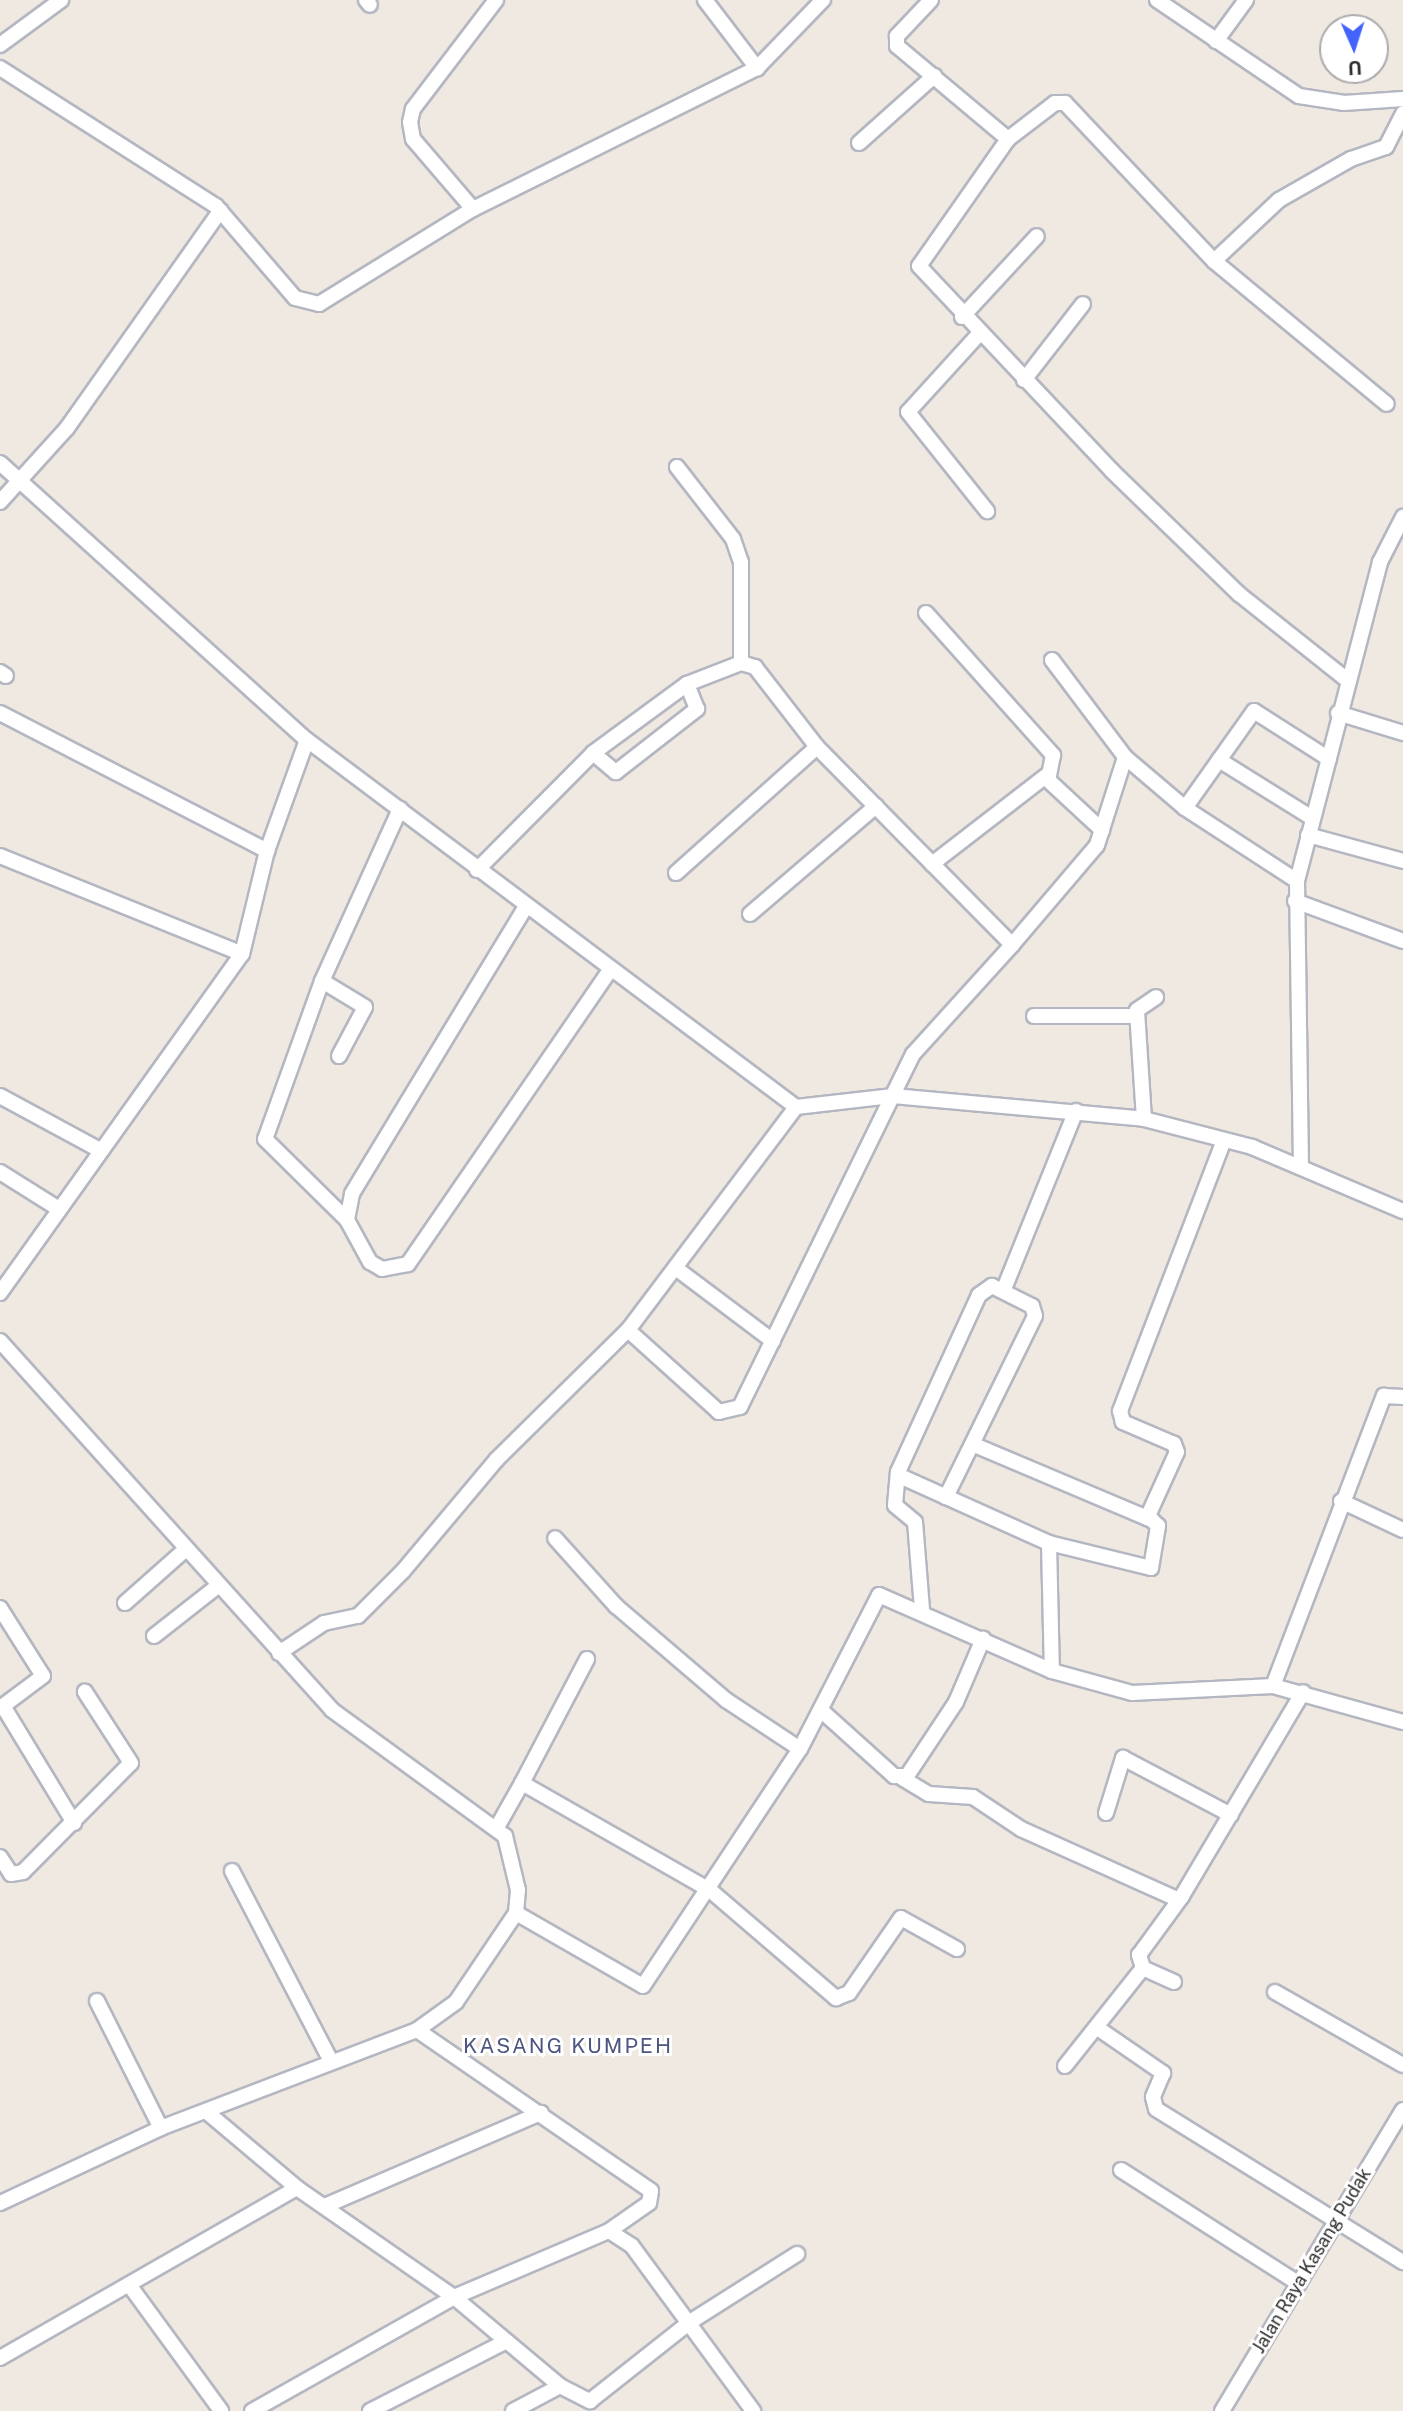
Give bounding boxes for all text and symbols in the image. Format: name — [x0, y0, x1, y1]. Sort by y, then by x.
north arrow — [1319, 14, 1389, 84]
text: U — [1348, 57, 1362, 79]
district label: KASANG KUMPEH — [465, 2033, 671, 2059]
street label: Jalan Raya Kasang Pudak — [1248, 2165, 1376, 2357]

